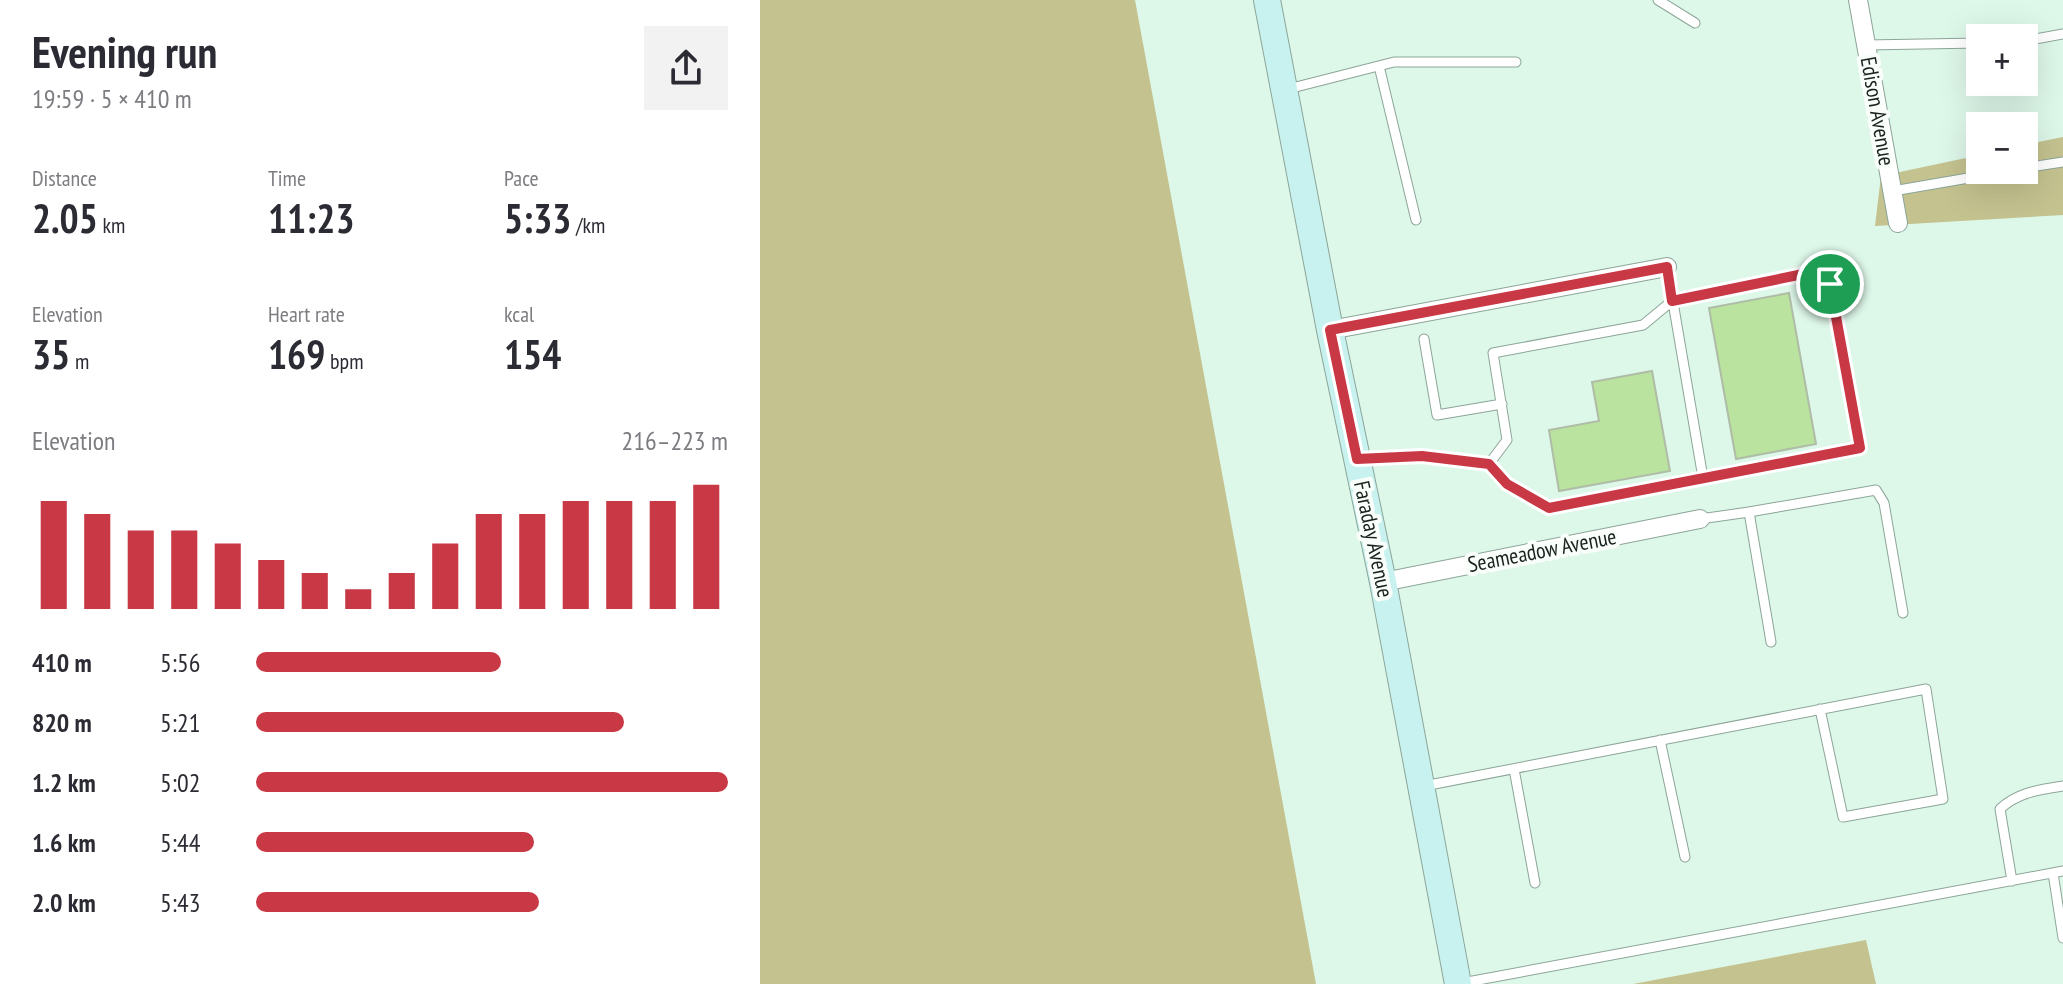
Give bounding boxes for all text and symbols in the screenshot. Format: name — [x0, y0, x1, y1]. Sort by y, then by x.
text: Evening run — [32, 23, 217, 80]
map controls — [1966, 24, 2038, 184]
button: + — [1966, 24, 2038, 96]
button: share — [644, 26, 728, 110]
street label: Edison Avenue — [1855, 54, 1901, 168]
text: 19:59 · 5 × 410 m — [32, 82, 192, 115]
button: − — [1966, 112, 2038, 184]
text: Distance — [32, 164, 97, 192]
text: Time — [268, 164, 306, 192]
text: Pace — [504, 164, 539, 192]
text: 2.05 — [32, 192, 98, 244]
text: 11:23 — [268, 192, 355, 244]
text: 5:33 — [504, 192, 571, 244]
text: km — [98, 211, 125, 239]
text: /km — [571, 211, 605, 239]
pin — [1796, 250, 1864, 318]
icon: arrive — [1808, 262, 1852, 306]
text: Elevation — [32, 300, 103, 328]
text: Heart rate — [268, 300, 345, 328]
text: kcal — [504, 300, 534, 328]
text: 35 — [32, 328, 70, 380]
text: 169 — [268, 328, 325, 380]
text: 154 — [504, 328, 561, 380]
text: m — [70, 347, 89, 375]
text: bpm — [325, 347, 363, 375]
text: Elevation — [32, 424, 115, 457]
text: 216–223 m — [622, 424, 728, 457]
street label: Faraday Avenue — [1348, 478, 1400, 600]
street label: Seameadow Avenue — [1465, 522, 1619, 578]
text: 410 m — [32, 646, 92, 679]
text: 5:56 — [160, 646, 200, 679]
text: 820 m — [32, 706, 92, 739]
text: 5:21 — [160, 706, 200, 739]
text: 1.2 km — [32, 766, 96, 799]
text: 5:02 — [160, 766, 200, 799]
text: 1.6 km — [32, 826, 96, 859]
text: 5:44 — [160, 826, 200, 859]
text: 2.0 km — [32, 886, 96, 919]
text: 5:43 — [160, 886, 200, 919]

